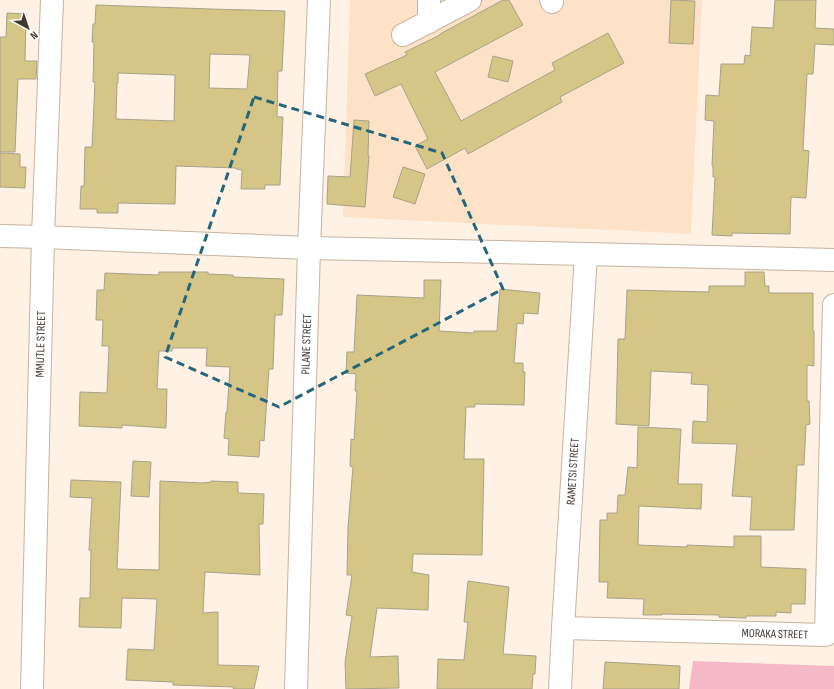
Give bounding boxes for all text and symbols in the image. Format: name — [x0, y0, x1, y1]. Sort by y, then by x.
north arrow — [8, 8, 48, 48]
text: N — [28, 28, 41, 42]
street label: MMUTLE STREET — [32, 310, 49, 378]
street label: PILANE STREET — [298, 314, 315, 375]
street label: RAMETSI STREET — [563, 437, 582, 505]
street label: MORAKA STREET — [742, 625, 808, 642]

